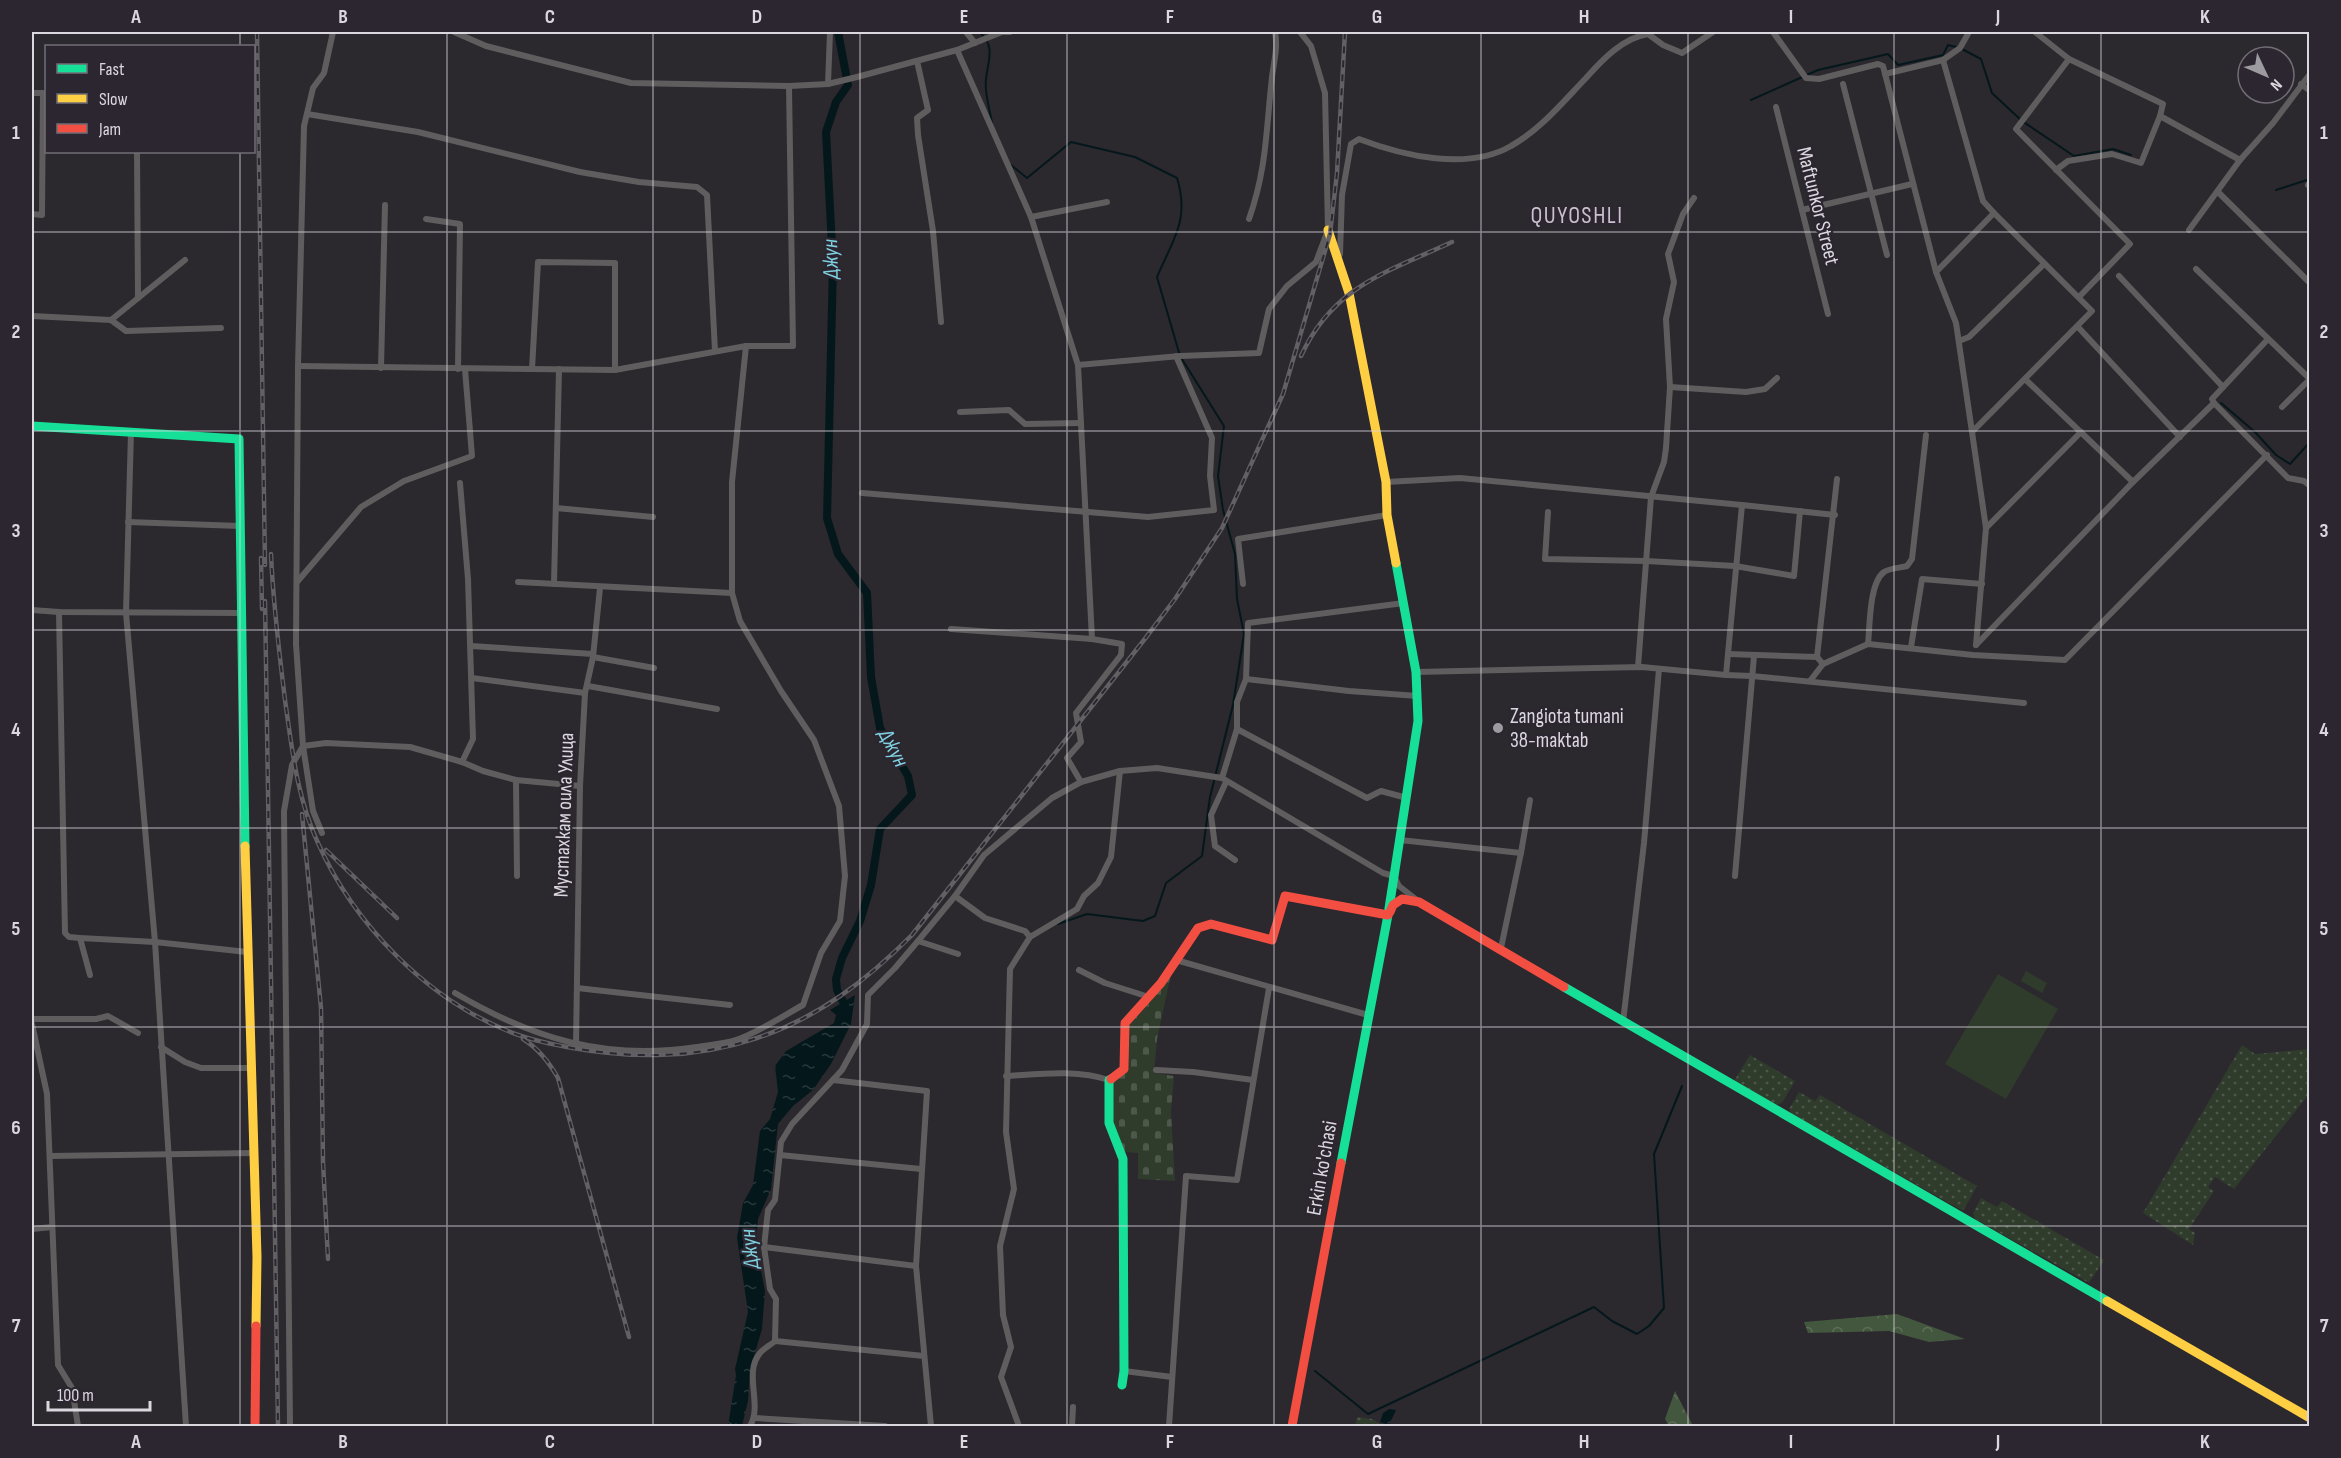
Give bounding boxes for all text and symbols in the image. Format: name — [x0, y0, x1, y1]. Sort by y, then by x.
text: A — [130, 5, 141, 29]
text: B — [338, 5, 348, 29]
text: C — [545, 5, 555, 29]
text: D — [752, 5, 762, 29]
text: E — [960, 5, 968, 29]
text: F — [1166, 5, 1174, 29]
text: G — [1372, 5, 1382, 29]
text: H — [1579, 5, 1589, 29]
text: I — [1789, 5, 1793, 29]
text: J — [1995, 5, 2000, 29]
text: K — [2200, 5, 2210, 29]
legend — [45, 45, 255, 153]
north arrow — [2236, 45, 2296, 105]
text: Fast — [99, 59, 125, 80]
text: N — [2266, 75, 2286, 94]
text: Slow — [99, 89, 128, 110]
text: Jam — [98, 119, 121, 140]
text: 1 — [12, 121, 20, 145]
text: 1 — [2320, 121, 2328, 145]
street label: Maftunkor Street — [1791, 144, 1845, 268]
district label: QUYOSHLI — [1530, 201, 1624, 230]
water label: Джун — [817, 239, 845, 280]
text: 2 — [12, 320, 20, 344]
text: 2 — [2320, 320, 2328, 344]
text: 3 — [12, 519, 21, 543]
text: 3 — [2320, 519, 2329, 543]
place label: Zangiota tumani 38-maktab — [1510, 704, 1624, 753]
text: 4 — [11, 718, 21, 742]
text: 4 — [2319, 718, 2329, 742]
marker: Zangiota tumani 38-maktab — [1491, 721, 1505, 735]
water label: Джун — [871, 723, 914, 772]
street label: Мустахкам оила Улица — [549, 732, 579, 898]
text: 5 — [12, 917, 21, 941]
text: 5 — [2320, 917, 2329, 941]
text: 6 — [11, 1116, 21, 1140]
text: 6 — [2319, 1116, 2329, 1140]
street label: Erkin ko'chasi — [1301, 1119, 1343, 1217]
water label: Джун — [735, 1228, 766, 1271]
text: 7 — [12, 1314, 21, 1338]
text: 7 — [2320, 1314, 2329, 1338]
scale bar — [48, 1374, 150, 1412]
text: 100 m — [57, 1385, 94, 1406]
text: A — [130, 1430, 141, 1454]
text: B — [338, 1430, 348, 1454]
text: C — [545, 1430, 555, 1454]
text: D — [752, 1430, 762, 1454]
text: E — [960, 1430, 968, 1454]
text: F — [1166, 1430, 1174, 1454]
text: G — [1372, 1430, 1382, 1454]
text: H — [1579, 1430, 1589, 1454]
text: I — [1789, 1430, 1793, 1454]
text: J — [1995, 1430, 2000, 1454]
text: K — [2200, 1430, 2210, 1454]

